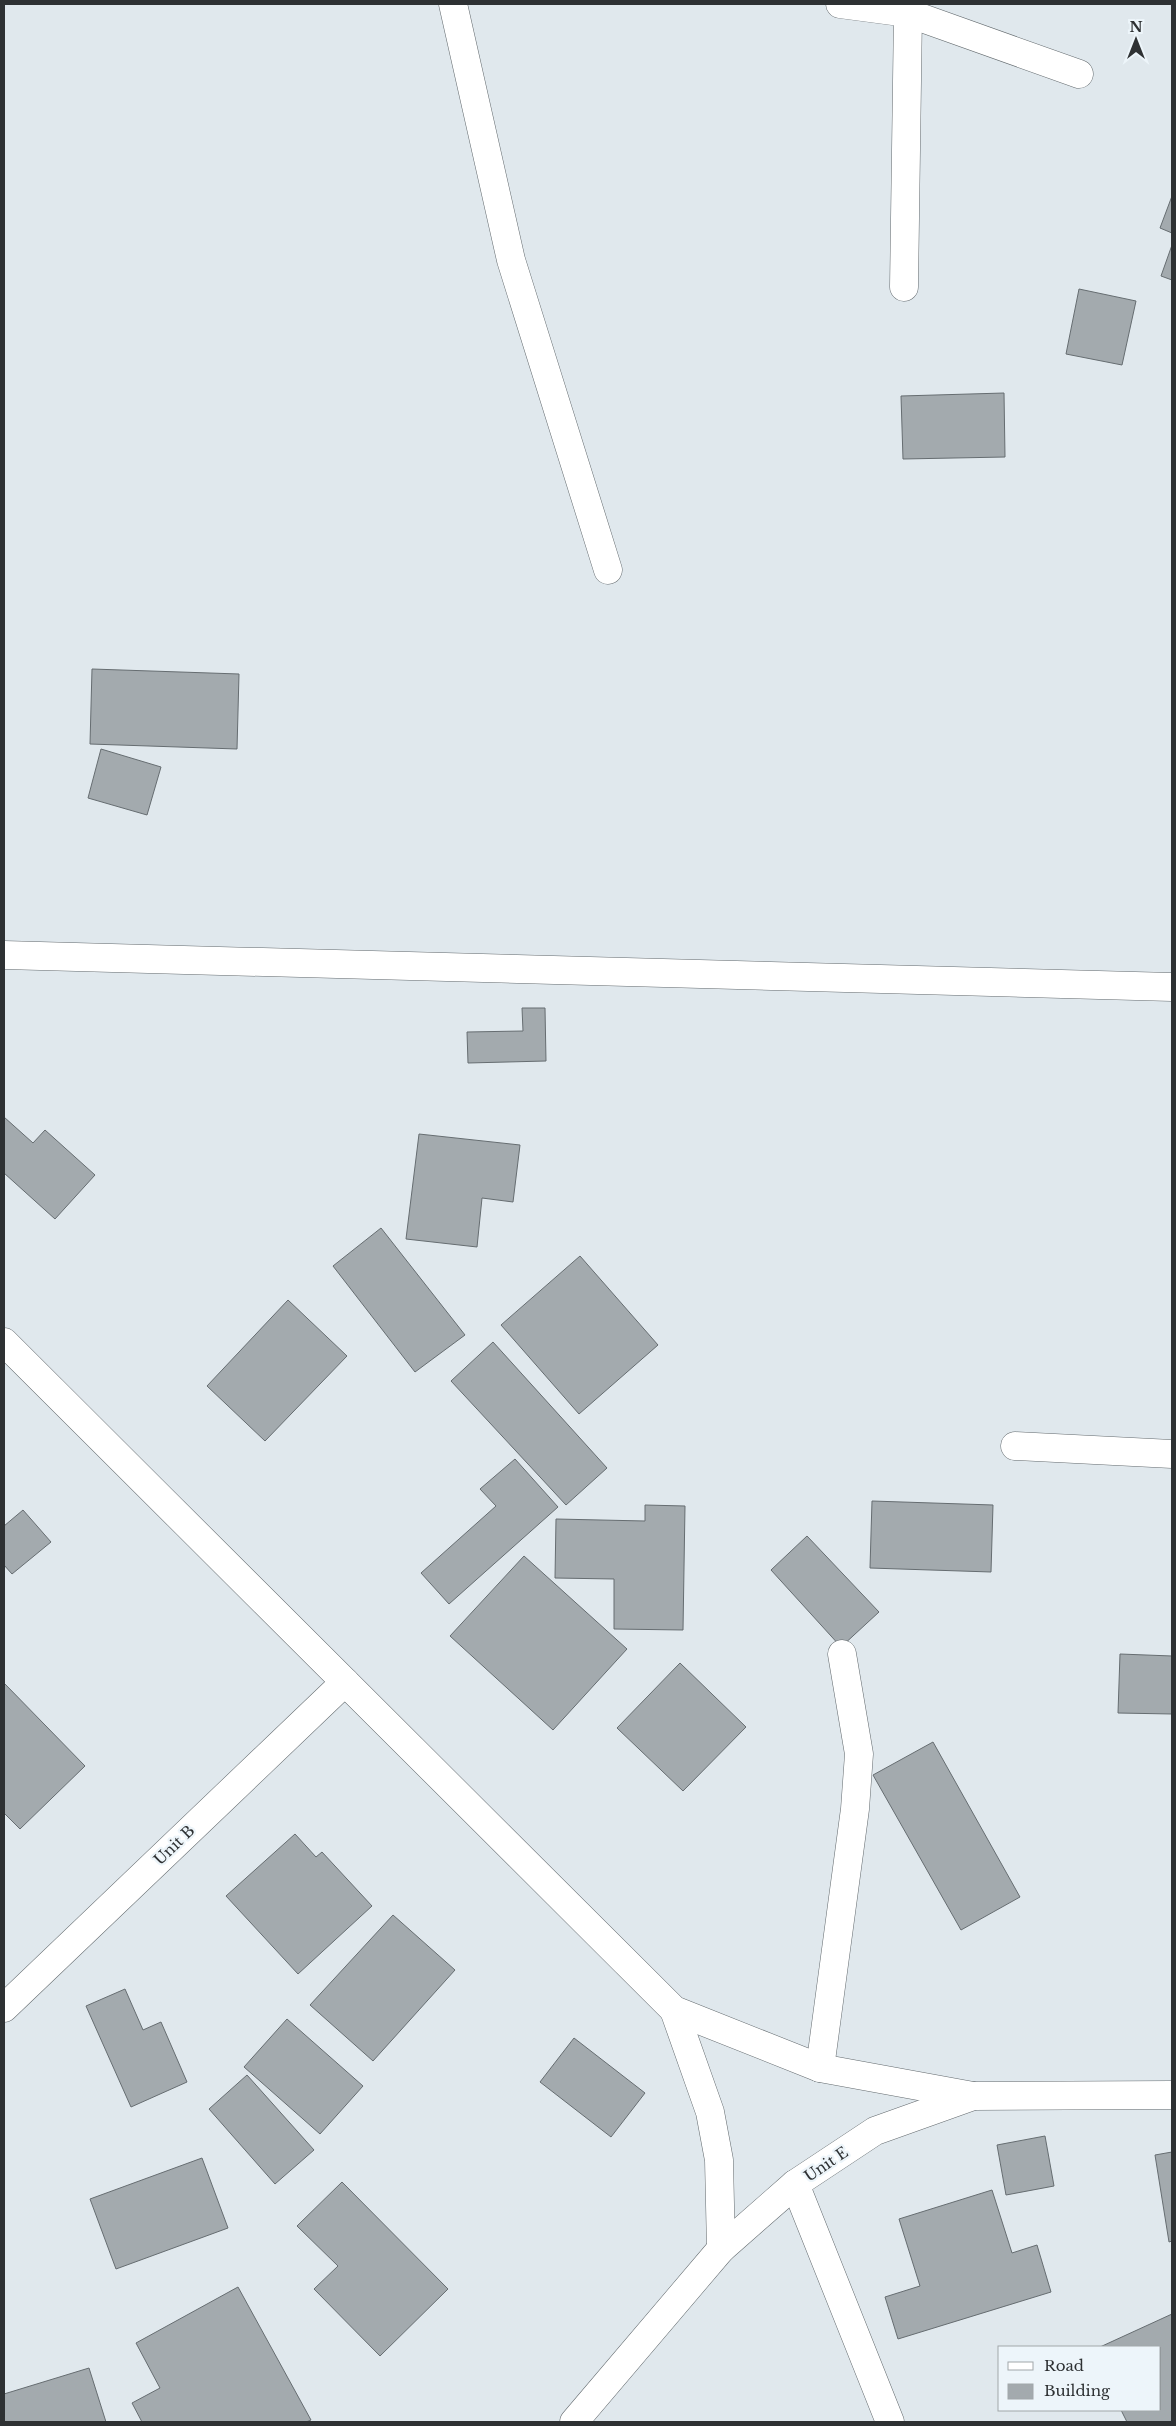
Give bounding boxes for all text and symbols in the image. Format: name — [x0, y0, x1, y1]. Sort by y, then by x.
north arrow — [1111, 15, 1161, 65]
text: N — [1129, 18, 1143, 36]
street label: Unit B — [150, 1821, 198, 1869]
street label: Unit E — [800, 2142, 852, 2186]
legend — [998, 2346, 1161, 2411]
text: Road — [1044, 2356, 1084, 2375]
text: Building — [1044, 2381, 1111, 2400]

